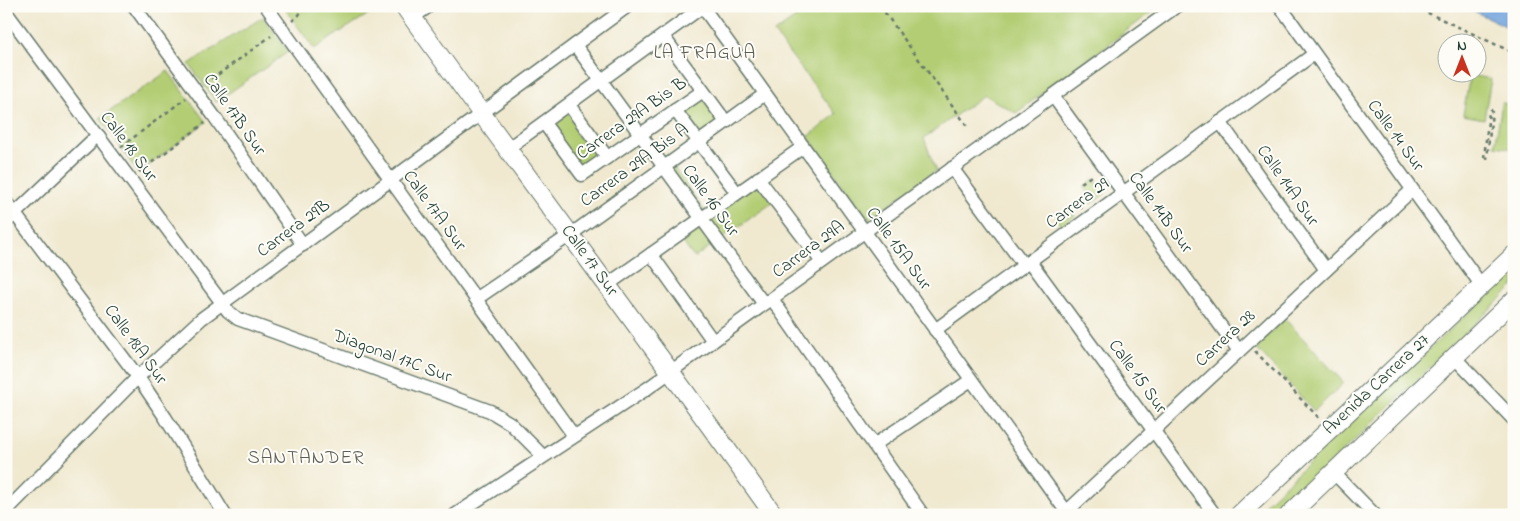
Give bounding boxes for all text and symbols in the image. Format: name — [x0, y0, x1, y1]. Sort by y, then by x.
north arrow — [1438, 32, 1488, 82]
text: N — [1457, 36, 1467, 57]
district label: LA FRAGUA — [654, 40, 756, 67]
street label: Calle 17B Sur — [196, 68, 272, 162]
street label: Carrera 29A Bis B — [571, 71, 693, 167]
street label: Calle 14 Sur — [1360, 95, 1430, 178]
street label: Calle 18 Sur — [93, 106, 163, 188]
street label: Carrera 29A Bis A — [575, 118, 695, 214]
street label: Calle 14A Sur — [1249, 140, 1325, 232]
street label: Calle 16 Sur — [675, 159, 745, 243]
street label: Calle 17A Sur — [396, 165, 472, 257]
street label: Calle 14B Sur — [1121, 167, 1199, 260]
street label: Carrera 29 — [1041, 172, 1116, 236]
street label: Carrera 29B — [252, 193, 336, 265]
street label: Calle 15A Sur — [859, 202, 937, 296]
street label: Carrera 29A — [767, 215, 851, 285]
street label: Calle 17 Sur — [554, 220, 624, 303]
street label: Calle 18A Sur — [97, 299, 173, 391]
street label: Carrera 28 — [1190, 304, 1262, 374]
street label: Diagonal 17C Sur — [328, 323, 455, 392]
street label: Avenida Carrera 27 — [1318, 328, 1437, 442]
street label: Calle 15 Sur — [1101, 335, 1173, 420]
district label: SANTANDER — [247, 445, 365, 472]

